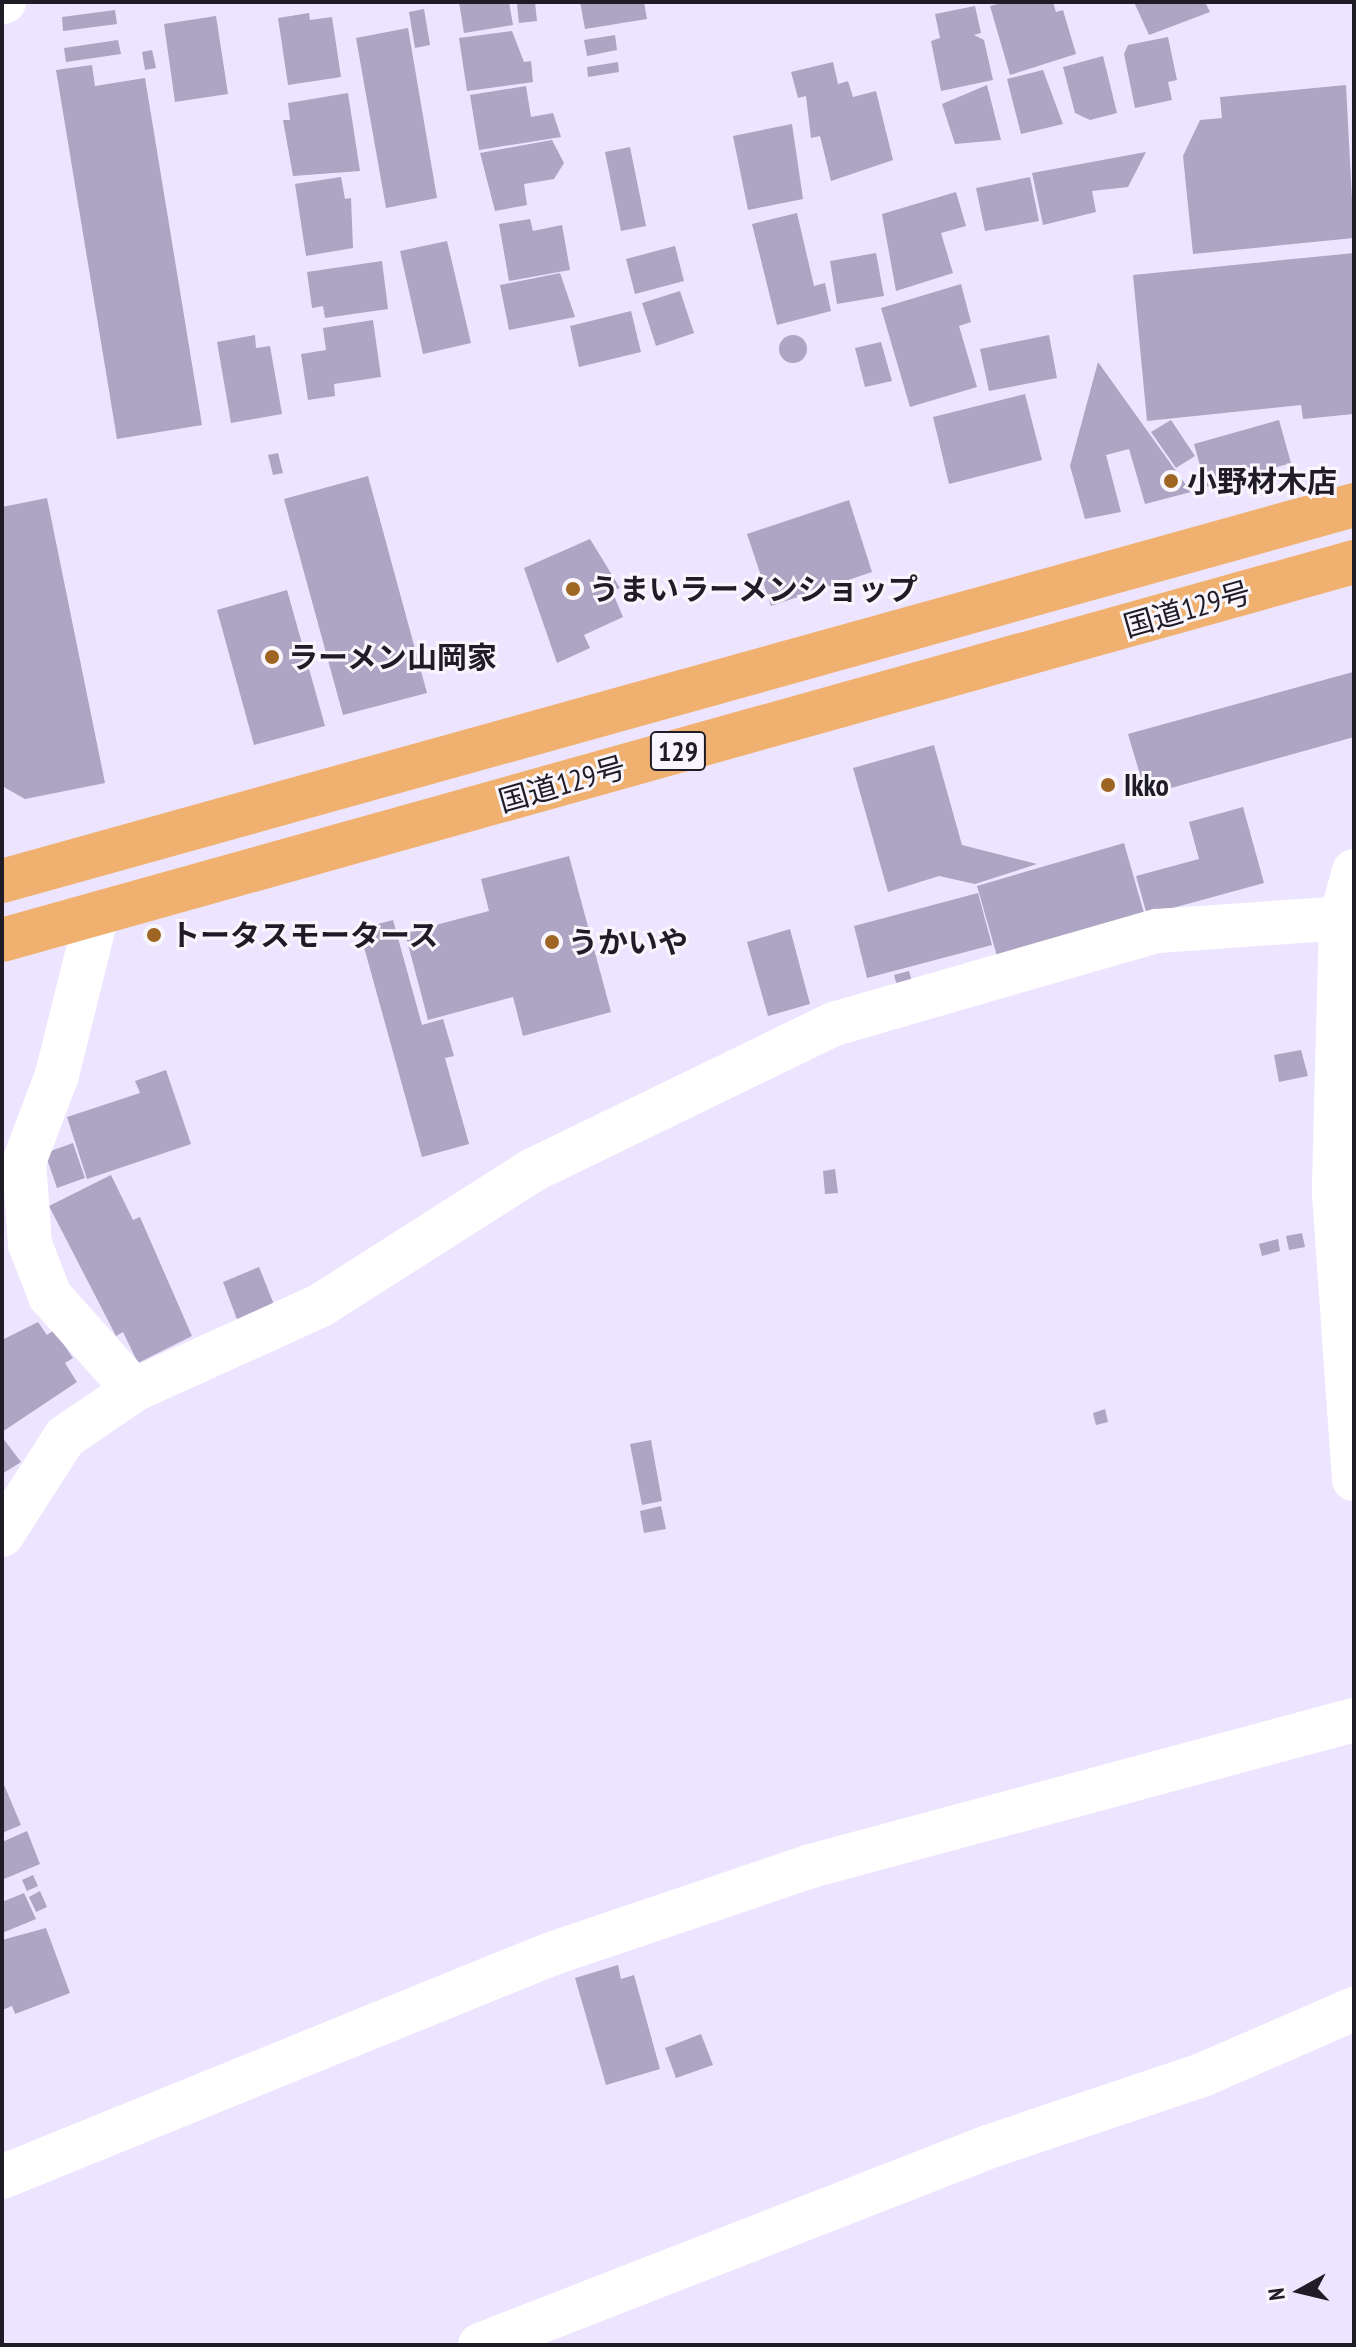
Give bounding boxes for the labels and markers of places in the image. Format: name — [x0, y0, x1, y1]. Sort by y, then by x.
place label: 小野材木店 — [1187, 463, 1337, 499]
marker: 小野材木店 — [1162, 472, 1180, 490]
place label: うまいラーメンショップ — [589, 571, 919, 607]
marker: うまいラーメンショップ — [564, 580, 582, 598]
place label: ラーメン山岡家 — [288, 639, 498, 675]
marker: ラーメン山岡家 — [263, 648, 281, 666]
place label: Ikko — [1124, 767, 1169, 803]
marker: Ikko — [1099, 776, 1117, 794]
place label: トータスモータース — [170, 917, 440, 953]
place label: うかいや — [568, 924, 688, 960]
marker: トータスモータース — [145, 926, 163, 944]
marker: うかいや — [543, 933, 561, 951]

